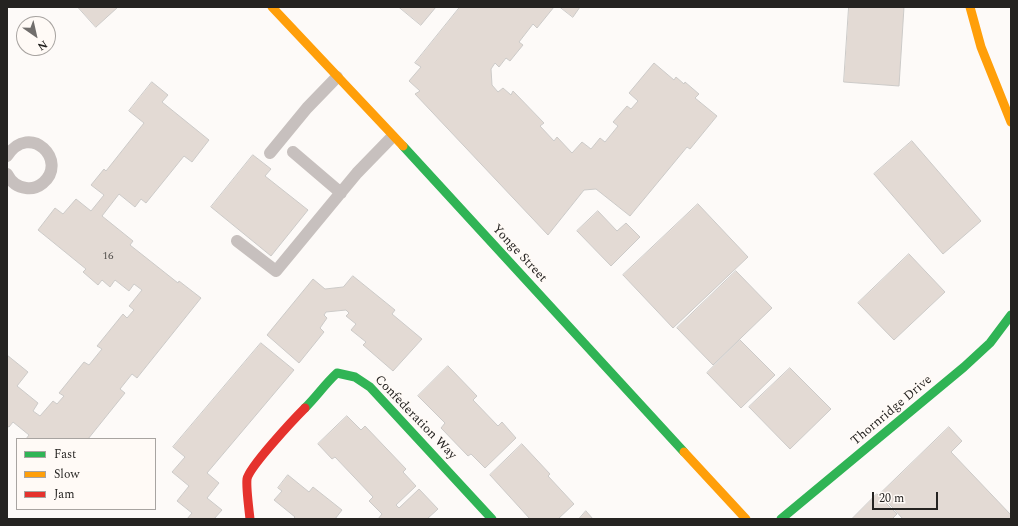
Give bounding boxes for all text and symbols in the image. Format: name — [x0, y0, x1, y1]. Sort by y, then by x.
north arrow — [16, 16, 56, 56]
text: N — [34, 36, 51, 55]
street label: Yonge Street — [488, 222, 550, 286]
house number: 16 — [103, 250, 113, 264]
street label: Confederation Way — [371, 373, 459, 463]
street label: Thornridge Drive — [848, 373, 936, 449]
legend — [16, 438, 156, 510]
text: Fast — [54, 445, 76, 464]
text: Slow — [54, 465, 79, 484]
scale bar — [874, 484, 940, 510]
text: Jam — [54, 485, 75, 504]
text: 20 m — [879, 489, 904, 508]

